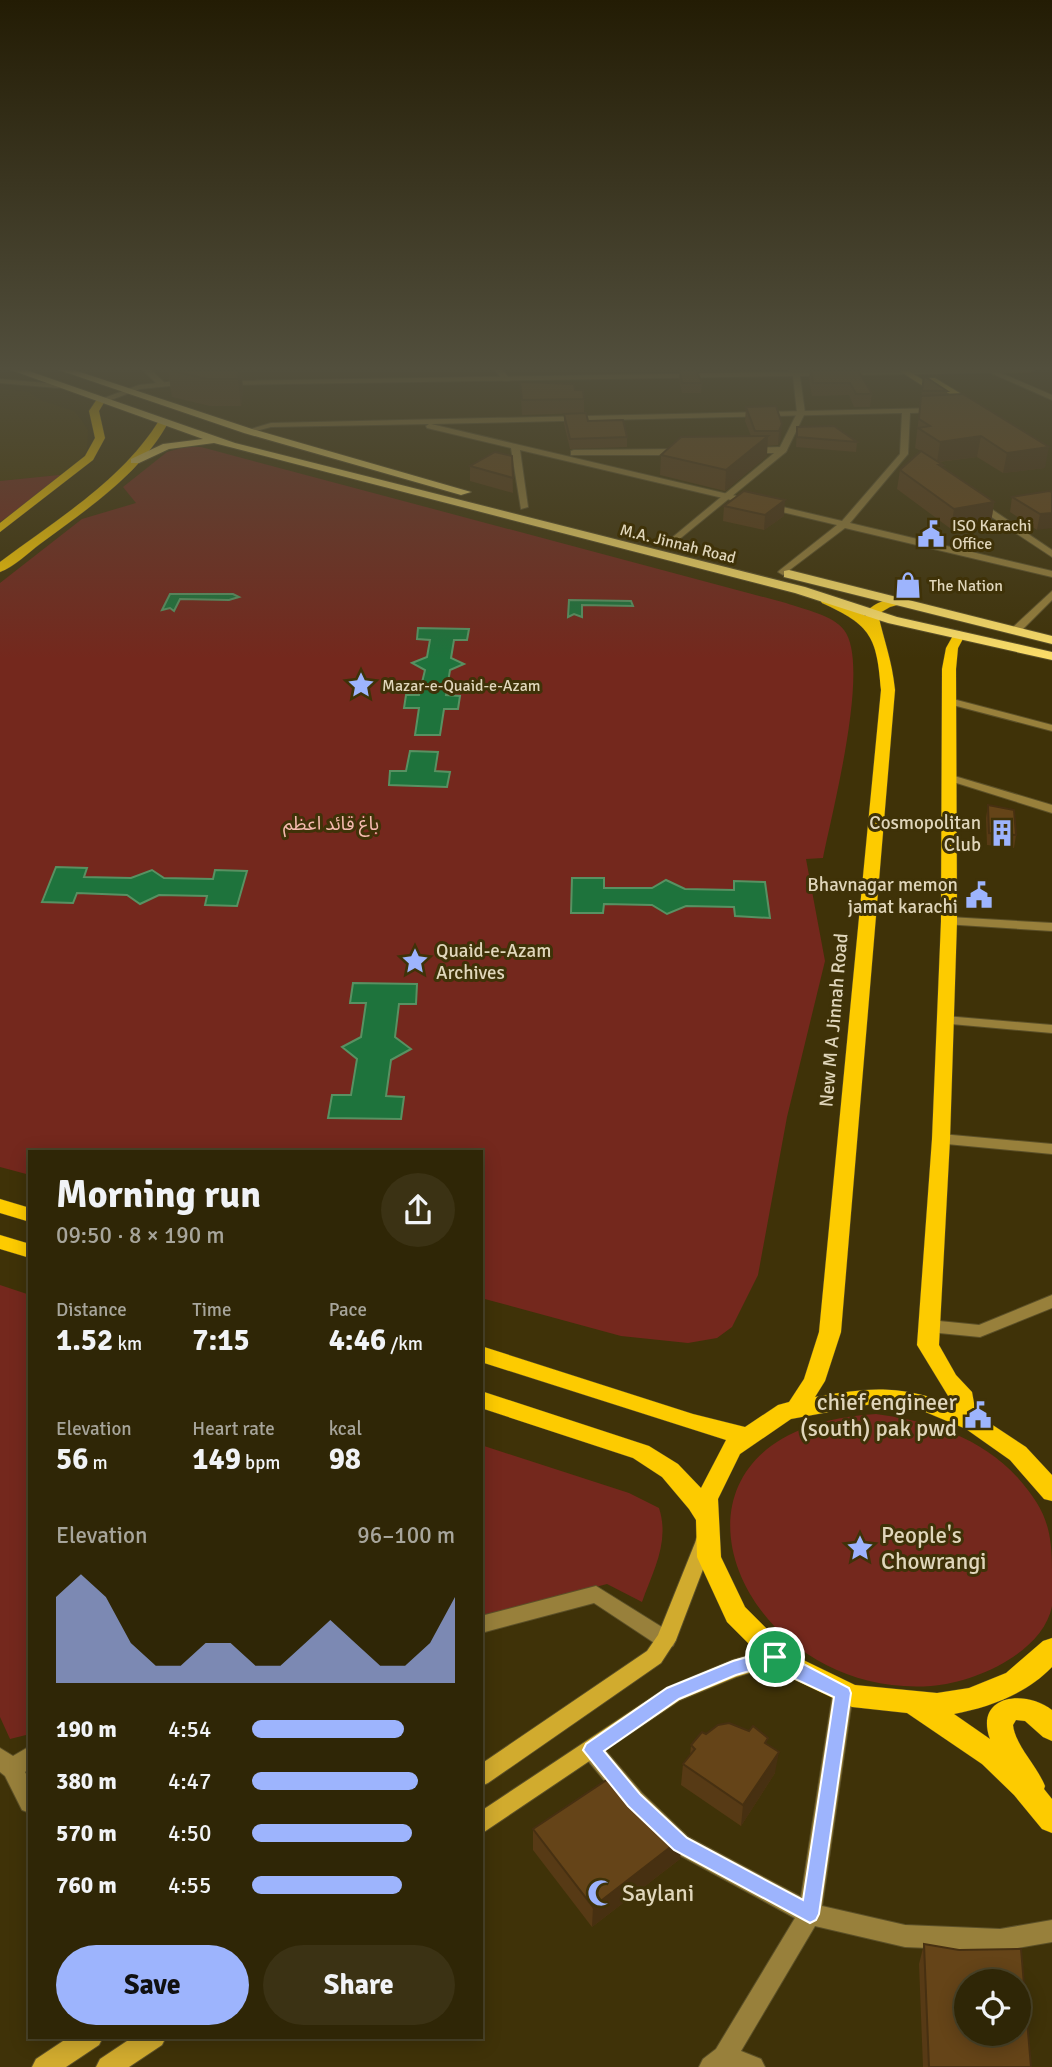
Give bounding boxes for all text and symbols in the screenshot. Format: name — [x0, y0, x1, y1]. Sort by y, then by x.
place label: ISO Karachi Office — [952, 516, 1032, 554]
public building icon: ISO Karachi Office — [916, 519, 946, 549]
street label: M.A. Jinnah Road — [618, 520, 738, 568]
shop icon: The Nation — [893, 570, 923, 600]
place label: The Nation — [929, 576, 1003, 596]
place icon: Mazar-e-Quaid-e-Azam — [346, 670, 376, 700]
place label: Mazar-e-Quaid-e-Azam — [382, 676, 541, 696]
place label: Cosmopolitan Club — [869, 811, 981, 857]
park label: باغ قائد اعظم — [283, 812, 379, 838]
building icon: Cosmopolitan Club — [987, 818, 1017, 848]
place label: Bhavnagar memon jamat karachi — [807, 873, 958, 919]
public building icon: Bhavnagar memon jamat karachi — [964, 880, 994, 910]
street label: New M A Jinnah Road — [814, 932, 854, 1108]
place label: Quaid-e-Azam Archives — [436, 939, 551, 985]
place icon: Quaid-e-Azam Archives — [400, 946, 430, 976]
text: Morning run — [56, 1171, 261, 1218]
button: share — [381, 1173, 455, 1247]
text: 09:50 · 8 × 190 m — [56, 1221, 225, 1250]
text: Distance — [56, 1298, 127, 1322]
text: Time — [192, 1298, 231, 1322]
text: Pace — [329, 1298, 367, 1322]
text: 1.52 — [56, 1322, 113, 1359]
text: 7:15 — [192, 1322, 250, 1359]
text: 4:46 — [329, 1322, 386, 1359]
text: km — [113, 1332, 142, 1356]
text: /km — [386, 1332, 423, 1356]
place label: chief engineer (south) pak pwd — [800, 1388, 958, 1443]
public building icon: chief engineer (south) pak pwd — [963, 1400, 993, 1430]
text: Elevation — [56, 1417, 132, 1441]
text: Heart rate — [192, 1417, 275, 1441]
text: kcal — [329, 1417, 362, 1441]
text: 56 — [56, 1441, 88, 1478]
text: 149 — [192, 1441, 241, 1478]
text: 98 — [329, 1441, 361, 1478]
text: m — [88, 1451, 108, 1475]
text: bpm — [241, 1451, 280, 1475]
text: Elevation — [56, 1521, 148, 1550]
text: 96–100 m — [357, 1521, 455, 1550]
place label: People's Chowrangi — [881, 1521, 987, 1576]
place icon: People's Chowrangi — [845, 1533, 875, 1563]
pin — [745, 1627, 805, 1687]
icon: arrive — [756, 1638, 794, 1676]
text: 190 m — [56, 1715, 117, 1744]
text: 4:54 — [168, 1715, 211, 1744]
text: 380 m — [56, 1767, 117, 1796]
text: 4:47 — [168, 1767, 211, 1796]
text: 570 m — [56, 1819, 117, 1848]
text: 4:50 — [168, 1819, 211, 1848]
text: 760 m — [56, 1871, 117, 1900]
text: 4:55 — [168, 1871, 211, 1900]
mosque icon: Saylani — [586, 1878, 616, 1908]
place label: Saylani — [622, 1879, 694, 1908]
button: Save — [56, 1945, 249, 2025]
button: Share — [263, 1945, 455, 2025]
map controls — [954, 1969, 1031, 2046]
button: locate — [954, 1969, 1031, 2046]

